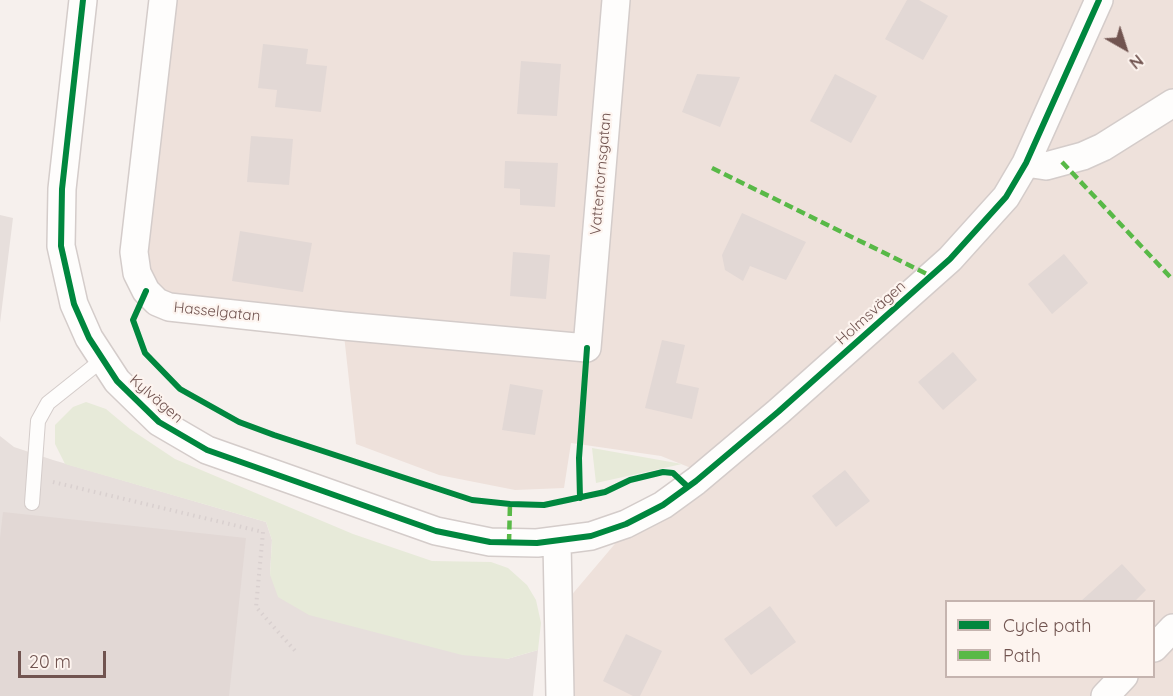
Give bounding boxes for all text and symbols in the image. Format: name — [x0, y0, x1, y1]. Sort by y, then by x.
north arrow — [1095, 18, 1155, 78]
text: N — [1125, 51, 1147, 73]
street label: Vattentornsgatan — [587, 112, 615, 236]
street label: Holmsvägen — [833, 277, 909, 349]
street label: Hasselgatan — [173, 299, 261, 325]
street label: Kylvägen — [126, 371, 186, 427]
legend — [945, 600, 1155, 678]
text: Cycle path — [1003, 614, 1091, 637]
scale bar — [21, 639, 110, 677]
text: Path — [1003, 644, 1041, 667]
text: 20 m — [29, 650, 71, 673]

